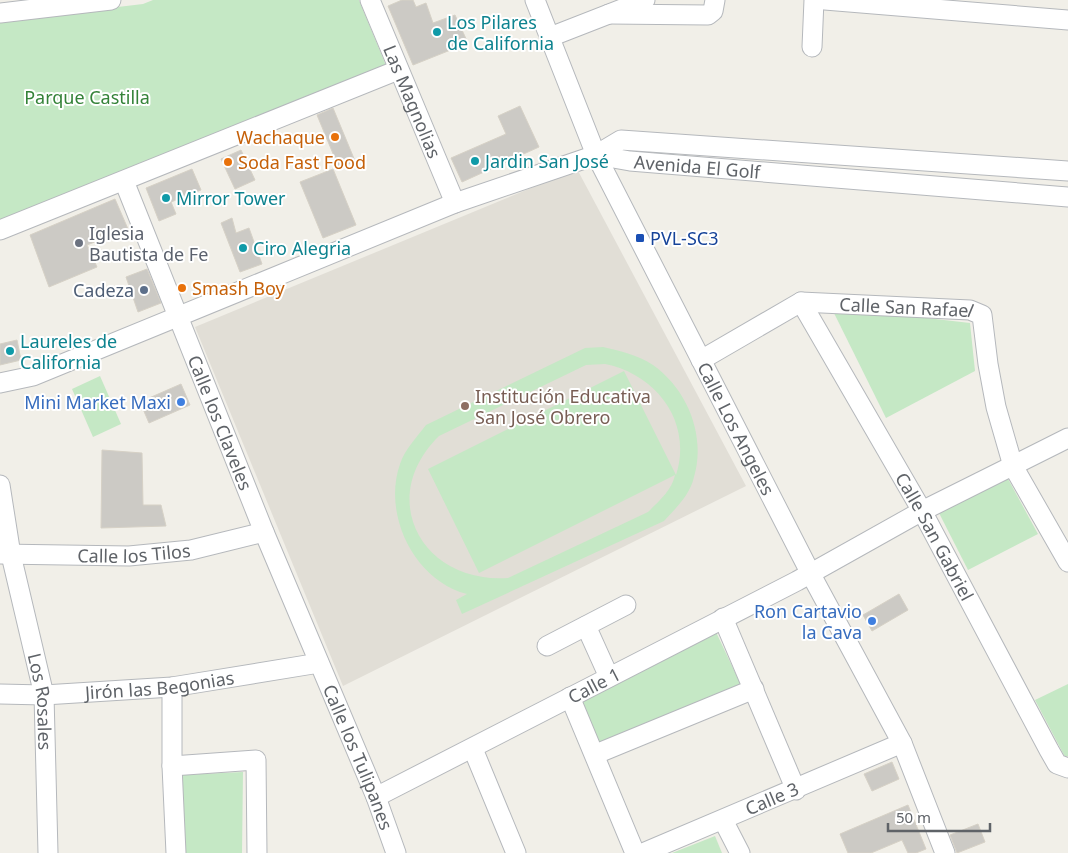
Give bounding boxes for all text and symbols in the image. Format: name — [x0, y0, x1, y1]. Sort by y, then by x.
place label: Los Pilares de California — [447, 10, 554, 55]
marker: Los Pilares de California — [431, 26, 443, 38]
street label: Las Magnolias — [378, 41, 447, 162]
park label: Parque Castilla — [24, 85, 150, 109]
place label: Wachaque — [236, 125, 325, 149]
marker: Wachaque — [329, 131, 341, 143]
place label: Jardin San José — [483, 149, 609, 173]
street label: Avenida El Golf — [633, 149, 762, 184]
place label: Soda Fast Food — [238, 150, 366, 174]
marker: Jardin San José — [469, 155, 481, 167]
marker: Soda Fast Food — [222, 156, 234, 168]
place label: Mirror Tower — [176, 186, 286, 210]
marker: Mirror Tower — [160, 192, 172, 204]
place label: Iglesia Bautista de Fe — [89, 221, 208, 266]
place label: PVL-SC3 — [650, 226, 718, 250]
marker: PVL-SC3 — [634, 232, 646, 244]
place label: Ciro Alegria — [253, 236, 351, 260]
marker: Iglesia Bautista de Fe — [73, 237, 85, 249]
marker: Ciro Alegria — [237, 242, 249, 254]
place label: Smash Boy — [192, 276, 285, 300]
place label: Cadeza — [73, 278, 134, 302]
marker: Smash Boy — [176, 282, 188, 294]
marker: Cadeza — [138, 284, 150, 296]
street label: Calle San Rafael — [839, 292, 978, 322]
place label: Laureles de California — [20, 329, 117, 374]
marker: Laureles de California — [4, 345, 16, 357]
street label: Calle los Claveles — [183, 351, 258, 494]
street label: Calle Los Angeles — [692, 358, 780, 499]
place label: Institución Educativa San José Obrero — [475, 384, 651, 429]
place label: Mini Market Maxi — [24, 390, 171, 414]
marker: Mini Market Maxi — [175, 396, 187, 408]
marker: Institución Educativa San José Obrero — [459, 400, 471, 412]
street label: Calle San Gabriel — [890, 468, 979, 605]
street label: Calle los Tilos — [77, 538, 192, 568]
place label: Ron Cartavio la Cava — [754, 599, 862, 644]
marker: Ron Cartavio la Cava — [866, 615, 878, 627]
street label: Los Rosales — [23, 651, 57, 751]
street label: Calle 1 — [564, 662, 624, 709]
street label: Jirón las Begonias — [82, 665, 236, 705]
street label: Calle los Tulipanes — [318, 681, 399, 833]
street label: Calle 3 — [741, 776, 802, 820]
scale bar — [888, 800, 990, 832]
text: 50 m — [896, 807, 931, 827]

